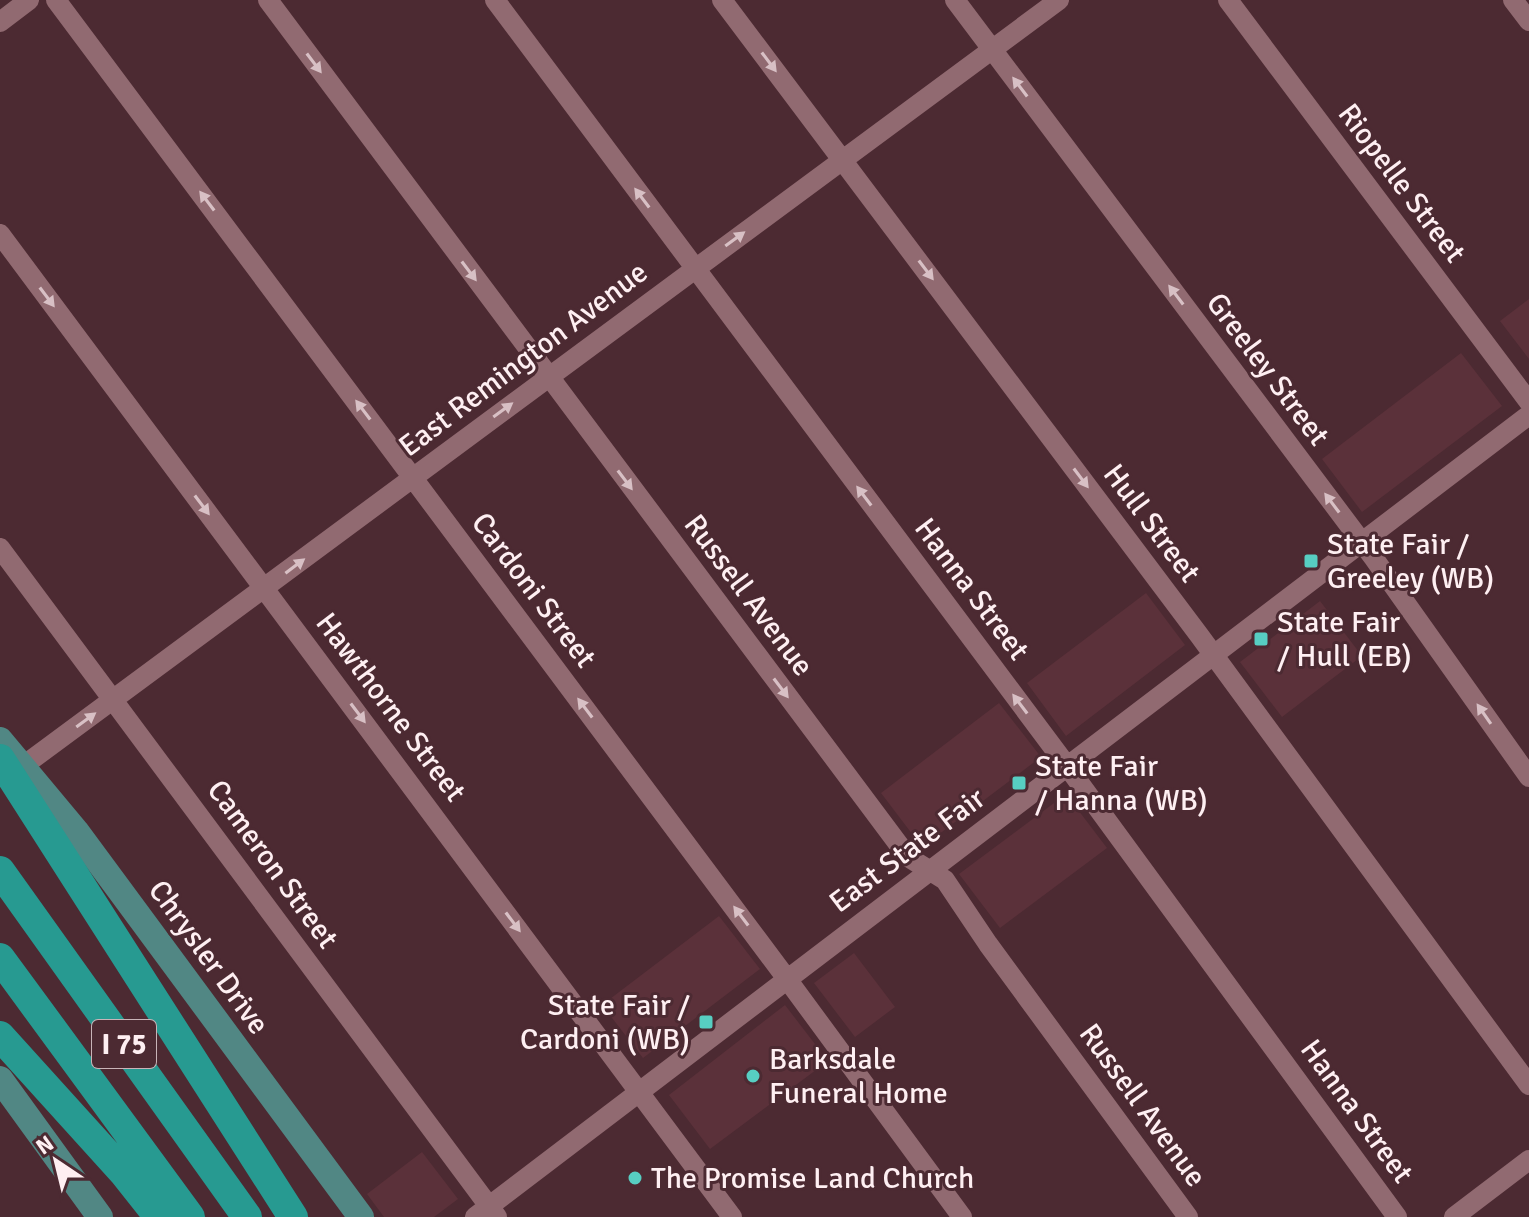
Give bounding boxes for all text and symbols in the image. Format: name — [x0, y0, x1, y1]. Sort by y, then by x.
one-way arrow — [306, 52, 322, 73]
one-way arrow — [761, 52, 777, 72]
one-way arrow — [1012, 77, 1028, 97]
street label: Riopelle Street — [1330, 97, 1473, 270]
one-way arrow — [635, 187, 650, 208]
one-way arrow — [200, 191, 215, 212]
one-way arrow — [724, 232, 745, 247]
street label: East Remington Avenue — [392, 254, 655, 465]
one-way arrow — [917, 260, 933, 280]
one-way arrow — [461, 261, 477, 282]
one-way arrow — [1168, 285, 1184, 305]
one-way arrow — [38, 286, 54, 307]
street label: Greeley Street — [1198, 286, 1337, 453]
one-way arrow — [355, 399, 371, 420]
one-way arrow — [492, 402, 514, 418]
street label: Hull Street — [1095, 457, 1208, 590]
one-way arrow — [1073, 467, 1089, 489]
one-way arrow — [616, 469, 632, 490]
one-way arrow — [857, 486, 873, 506]
one-way arrow — [1324, 493, 1340, 513]
one-way arrow — [194, 495, 210, 515]
street label: Cardoni Street — [463, 505, 604, 675]
street label: Russell Avenue — [676, 507, 821, 683]
street label: Hanna Street — [906, 511, 1037, 668]
place label: State Fair / Greeley (WB) — [1327, 526, 1494, 597]
marker: State Fair / Greeley (WB) — [1302, 552, 1320, 570]
one-way arrow — [284, 558, 305, 574]
place label: State Fair / Hull (EB) — [1277, 604, 1412, 675]
street label: Hawthorne Street — [308, 606, 474, 809]
marker: State Fair / Hull (EB) — [1252, 630, 1270, 648]
one-way arrow — [772, 677, 788, 698]
one-way arrow — [1012, 693, 1028, 715]
one-way arrow — [577, 697, 593, 719]
one-way arrow — [349, 703, 365, 724]
one-way arrow — [1477, 703, 1492, 724]
one-way arrow — [75, 713, 96, 728]
place label: State Fair / Hanna (WB) — [1035, 748, 1208, 819]
street label: Cameron Street — [199, 773, 346, 956]
marker: State Fair / Hanna (WB) — [1010, 774, 1028, 792]
street label: East State Fair — [822, 780, 992, 921]
street label: Chrysler Drive — [140, 873, 277, 1042]
one-way arrow — [733, 906, 749, 926]
one-way arrow — [505, 911, 521, 932]
place label: State Fair / Cardoni (WB) — [520, 987, 690, 1058]
marker: State Fair / Cardoni (WB) — [697, 1013, 715, 1031]
street label: Russell Avenue — [1071, 1016, 1214, 1194]
road number: I 75 — [92, 1020, 156, 1068]
street label: Hanna Street — [1292, 1032, 1421, 1190]
place label: Barksdale Funeral Home — [769, 1041, 948, 1112]
marker: Barksdale Funeral Home — [744, 1067, 762, 1085]
north arrow — [16, 1121, 96, 1201]
text: N — [31, 1130, 59, 1160]
place label: The Promise Land Church — [651, 1160, 974, 1197]
marker: The Promise Land Church — [626, 1169, 644, 1187]

